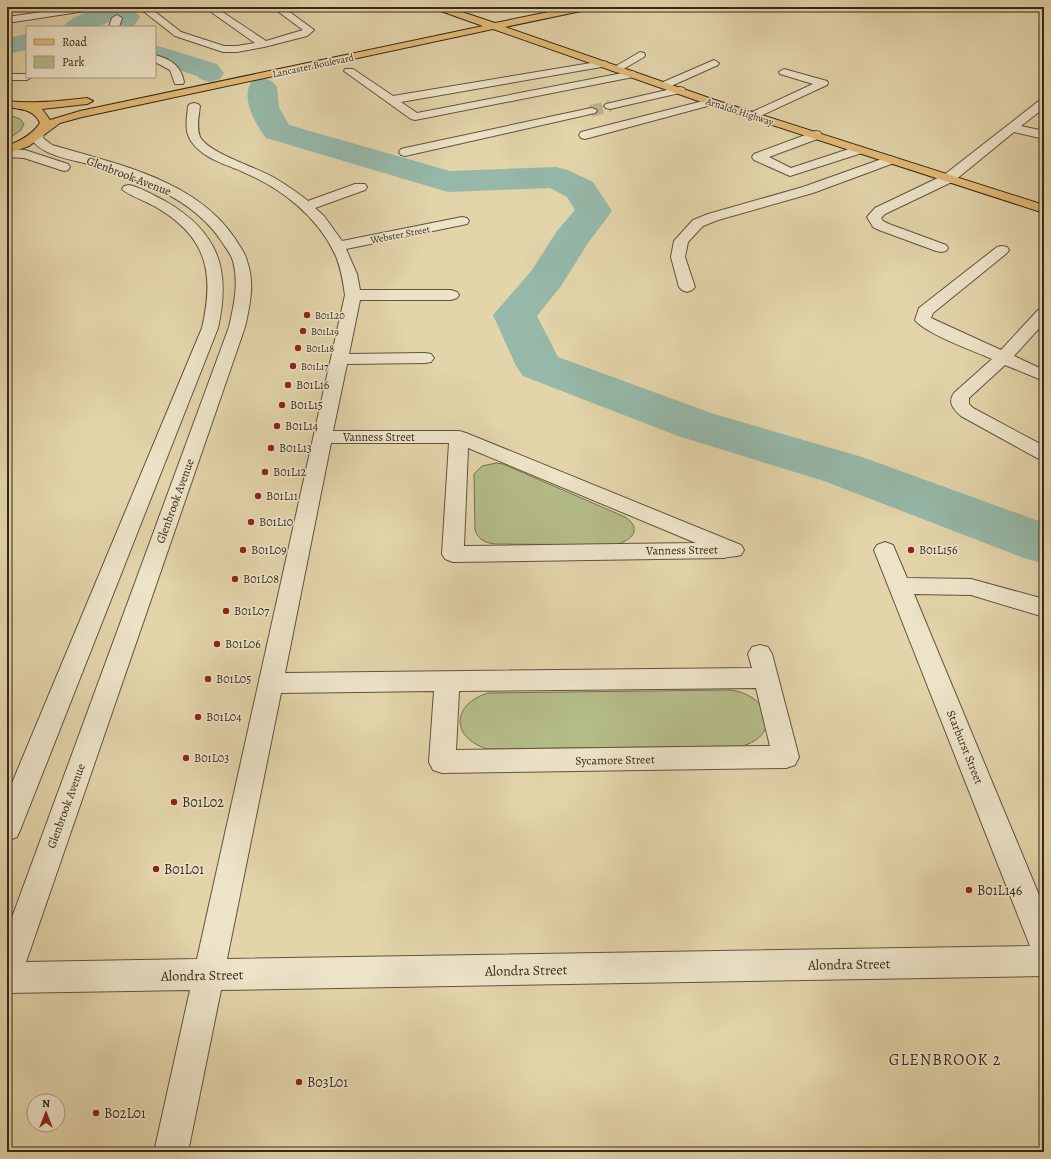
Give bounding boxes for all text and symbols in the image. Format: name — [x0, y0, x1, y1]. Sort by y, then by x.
legend — [26, 26, 156, 78]
text: Road — [62, 34, 88, 50]
street label: Lancaster Boulevard — [271, 50, 356, 80]
text: Park — [62, 54, 85, 70]
street label: Arnaldo Highway — [703, 94, 776, 129]
street label: Glenbrook Avenue — [84, 153, 174, 199]
street label: Webster Street — [368, 222, 432, 247]
place label: B01L20 — [315, 309, 345, 322]
marker: B01L20 — [302, 310, 312, 320]
place label: B01L19 — [311, 325, 339, 338]
marker: B01L19 — [298, 326, 308, 336]
place label: B01L18 — [306, 342, 334, 355]
marker: B01L18 — [293, 343, 303, 353]
place label: B01L17 — [301, 360, 329, 373]
marker: B01L17 — [288, 361, 298, 371]
place label: B01L16 — [296, 377, 330, 393]
marker: B01L16 — [283, 380, 293, 390]
place label: B01L15 — [290, 397, 323, 413]
marker: B01L15 — [277, 400, 287, 410]
place label: B01L14 — [285, 418, 319, 434]
marker: B01L14 — [272, 421, 282, 431]
street label: Vanness Street — [342, 429, 415, 445]
place label: B01L13 — [279, 440, 312, 456]
marker: B01L13 — [266, 443, 276, 453]
street label: Glenbrook Avenue — [152, 456, 198, 546]
place label: B01L12 — [273, 464, 307, 480]
marker: B01L12 — [260, 467, 270, 477]
place label: B01L11 — [266, 488, 298, 504]
marker: B01L11 — [253, 491, 263, 501]
place label: B01L10 — [259, 514, 293, 530]
marker: B01L10 — [246, 517, 256, 527]
street label: Vanness Street — [645, 541, 718, 559]
place label: B01L09 — [251, 542, 287, 558]
place label: B01L156 — [919, 542, 958, 558]
marker: B01L09 — [238, 545, 248, 555]
marker: B01L156 — [906, 545, 916, 555]
place label: B01L08 — [243, 571, 279, 587]
marker: B01L08 — [230, 574, 240, 584]
place label: B01L07 — [234, 603, 270, 619]
marker: B01L07 — [221, 606, 231, 616]
place label: B01L06 — [225, 636, 261, 652]
marker: B01L06 — [212, 639, 222, 649]
place label: B01L05 — [216, 671, 251, 687]
marker: B01L05 — [203, 674, 213, 684]
street label: Starburst Street — [943, 708, 987, 786]
place label: B01L04 — [206, 709, 242, 725]
marker: B01L04 — [193, 712, 203, 722]
place label: B01L03 — [194, 750, 229, 766]
street label: Sycamore Street — [575, 751, 655, 769]
marker: B01L03 — [181, 753, 191, 763]
street label: Glenbrook Avenue — [43, 761, 89, 851]
place label: B01L02 — [182, 793, 224, 812]
marker: B01L02 — [169, 797, 179, 807]
place label: B01L01 — [164, 860, 204, 879]
marker: B01L01 — [151, 864, 161, 874]
place label: B01L146 — [977, 881, 1022, 900]
marker: B01L146 — [964, 885, 974, 895]
street label: Alondra Street — [807, 954, 891, 975]
street label: Alondra Street — [484, 960, 568, 981]
street label: Alondra Street — [160, 965, 244, 986]
district label: GLENBROOK 2 — [889, 1049, 1001, 1071]
place label: B03L01 — [307, 1073, 348, 1092]
marker: B03L01 — [294, 1077, 304, 1087]
north arrow — [26, 1093, 66, 1133]
text: N — [42, 1096, 50, 1111]
place label: B02L01 — [104, 1104, 146, 1123]
marker: B02L01 — [91, 1108, 101, 1118]

